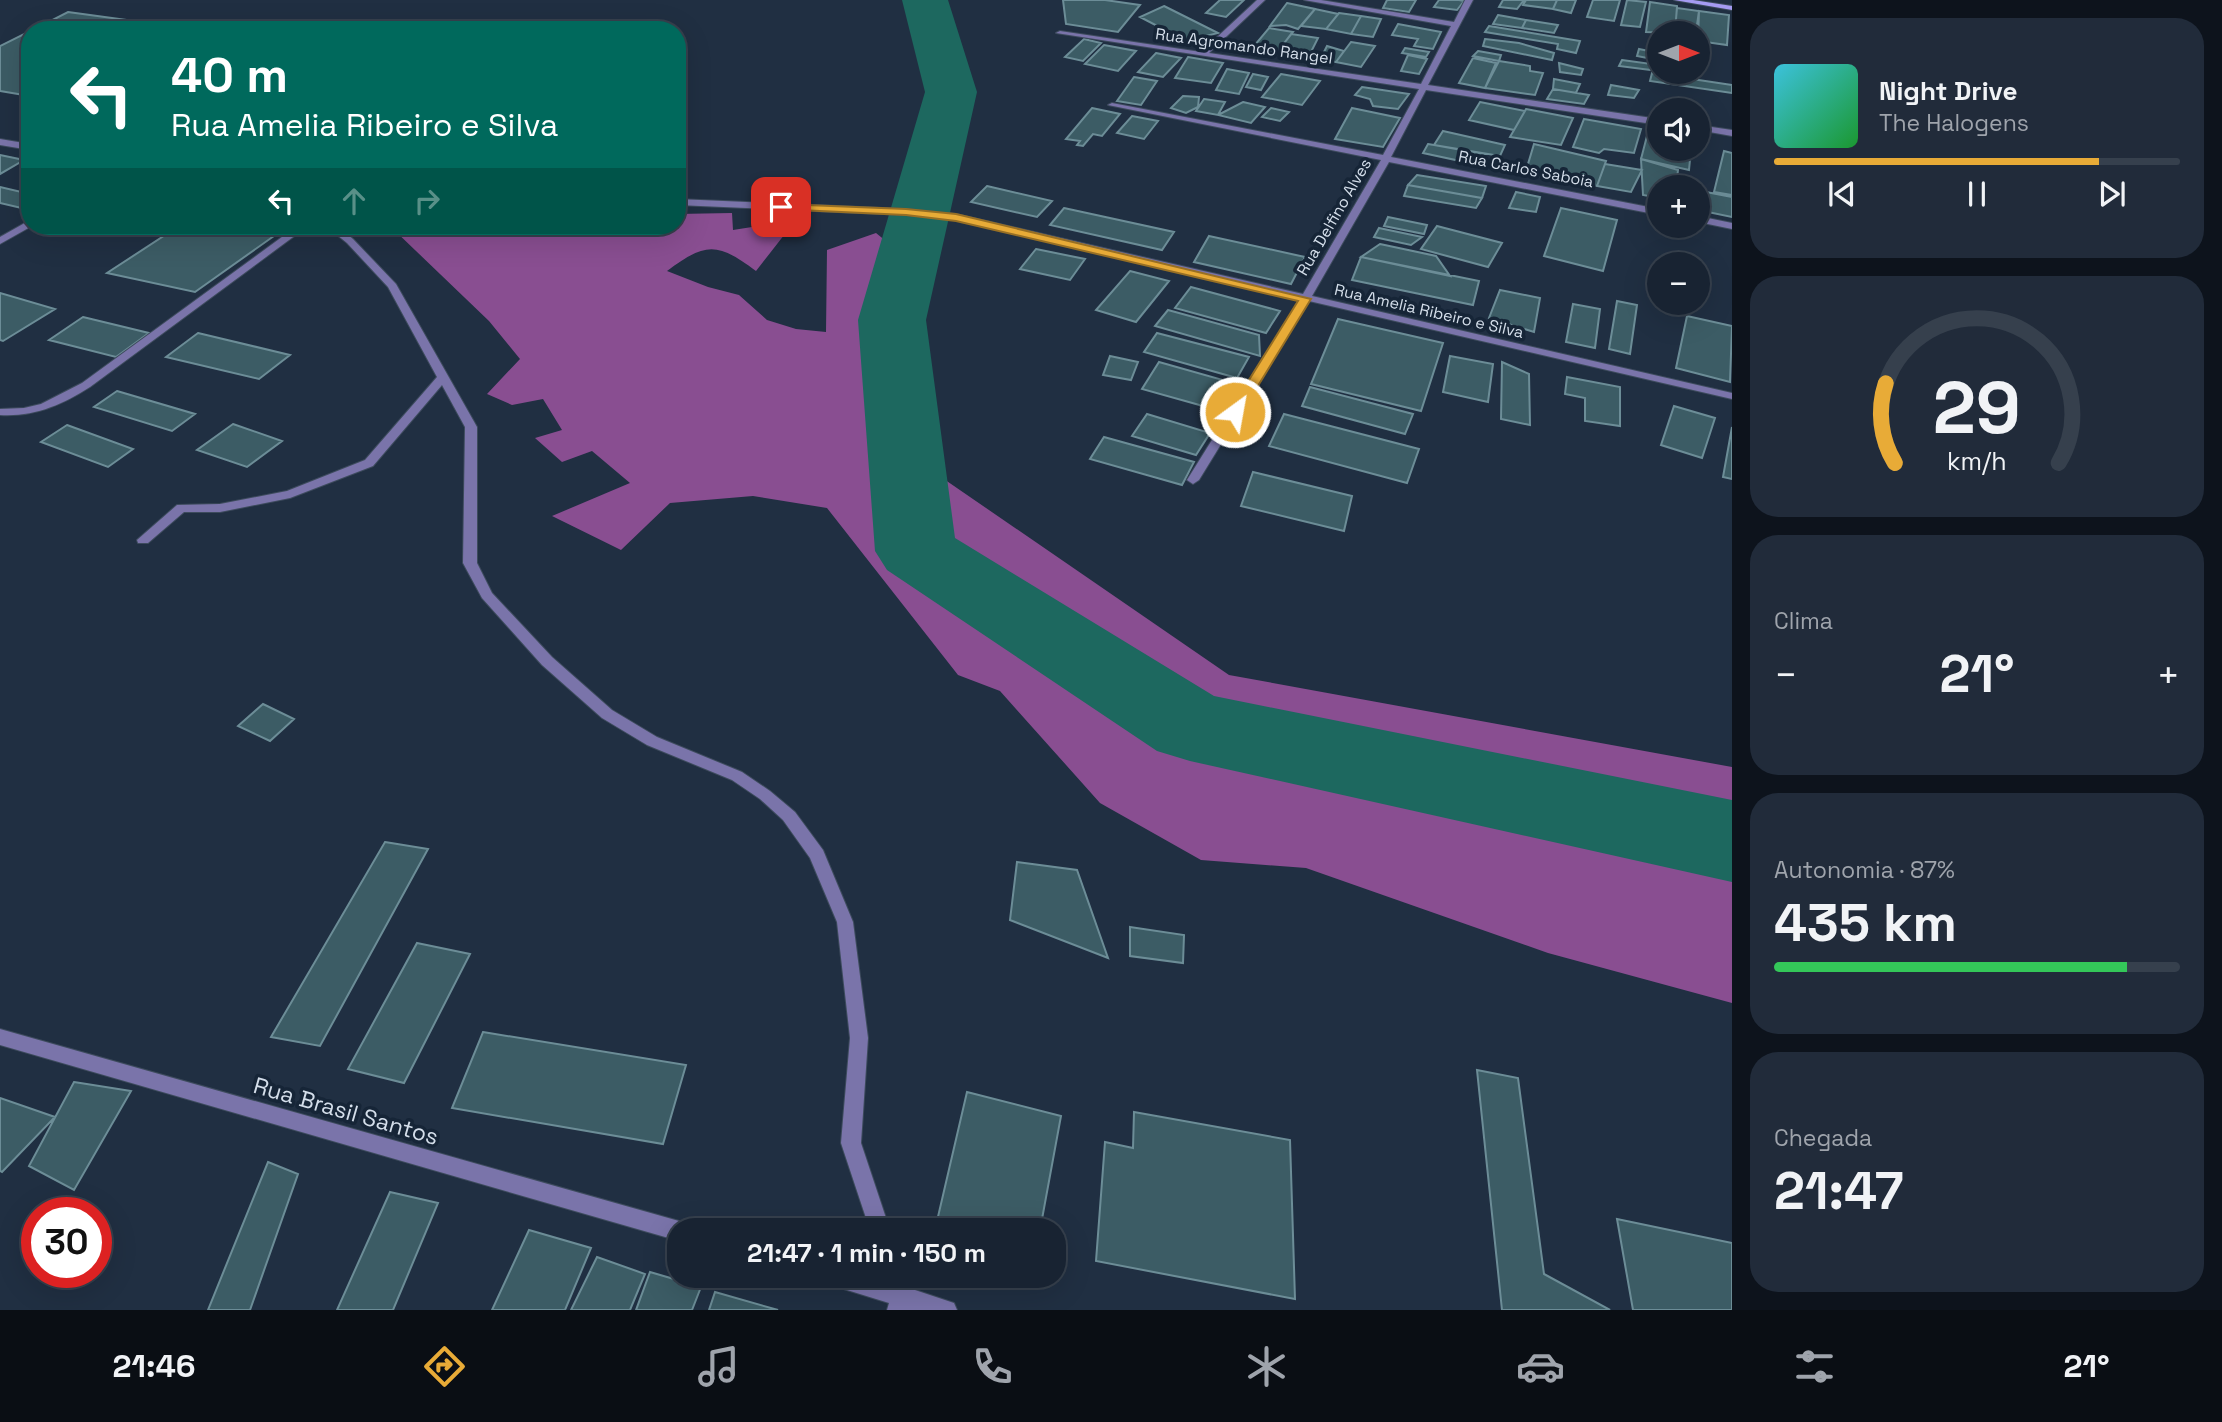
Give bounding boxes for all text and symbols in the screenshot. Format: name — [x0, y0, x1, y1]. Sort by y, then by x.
north arrow — [1647, 21, 1710, 84]
map controls — [1647, 21, 1710, 315]
street label: Rua Agromando Rangel — [1154, 23, 1334, 69]
text: 40 m — [171, 44, 288, 106]
icon: left — [56, 49, 147, 140]
text: Night Drive — [1879, 74, 2017, 108]
button: sound — [1647, 98, 1710, 161]
text: Rua Amelia Ribeiro e Silva — [171, 105, 558, 145]
text: The Halogens — [1879, 108, 2029, 138]
street label: Rua Carlos Saboia — [1457, 146, 1595, 192]
street label: Rua Delfino Alves — [1292, 155, 1376, 279]
button: + — [1647, 175, 1710, 238]
icon: previous — [1823, 175, 1861, 213]
icon: pause — [1958, 175, 1996, 213]
icon: next — [2093, 175, 2131, 213]
pin — [751, 177, 811, 237]
icon: left — [262, 182, 300, 220]
icon: ahead — [335, 182, 373, 220]
icon: right — [408, 182, 446, 220]
icon: arrive — [762, 188, 800, 226]
button: − — [1647, 252, 1710, 315]
street label: Rua Amelia Ribeiro e Silva — [1332, 279, 1526, 343]
text: 29 — [1933, 361, 2021, 454]
position arrow — [1198, 375, 1272, 449]
text: km/h — [1947, 444, 2007, 476]
text: Clima — [1774, 606, 1833, 636]
text: 21° — [1940, 641, 2014, 707]
text: − — [1774, 651, 1798, 699]
text: + — [2156, 651, 2180, 699]
text: Autonomia · 87% — [1774, 855, 1955, 885]
text: 435 km — [1774, 890, 1957, 956]
street label: Rua Brasil Santos — [250, 1070, 442, 1152]
text: Chegada — [1774, 1123, 1872, 1153]
text: 21:47 — [1774, 1158, 1904, 1224]
speed limit sign: 30 — [21, 1197, 112, 1288]
text: 21:47 · 1 min · 150 m — [747, 1236, 986, 1270]
icon: directions — [420, 1342, 469, 1391]
icon: music — [694, 1342, 743, 1391]
icon: phone — [968, 1342, 1017, 1391]
icon: climate — [1242, 1342, 1291, 1391]
icon: car — [1516, 1342, 1565, 1391]
icon: filters — [1790, 1342, 1839, 1391]
text: 21:46 — [112, 1346, 196, 1386]
text: 21° — [2063, 1346, 2110, 1386]

